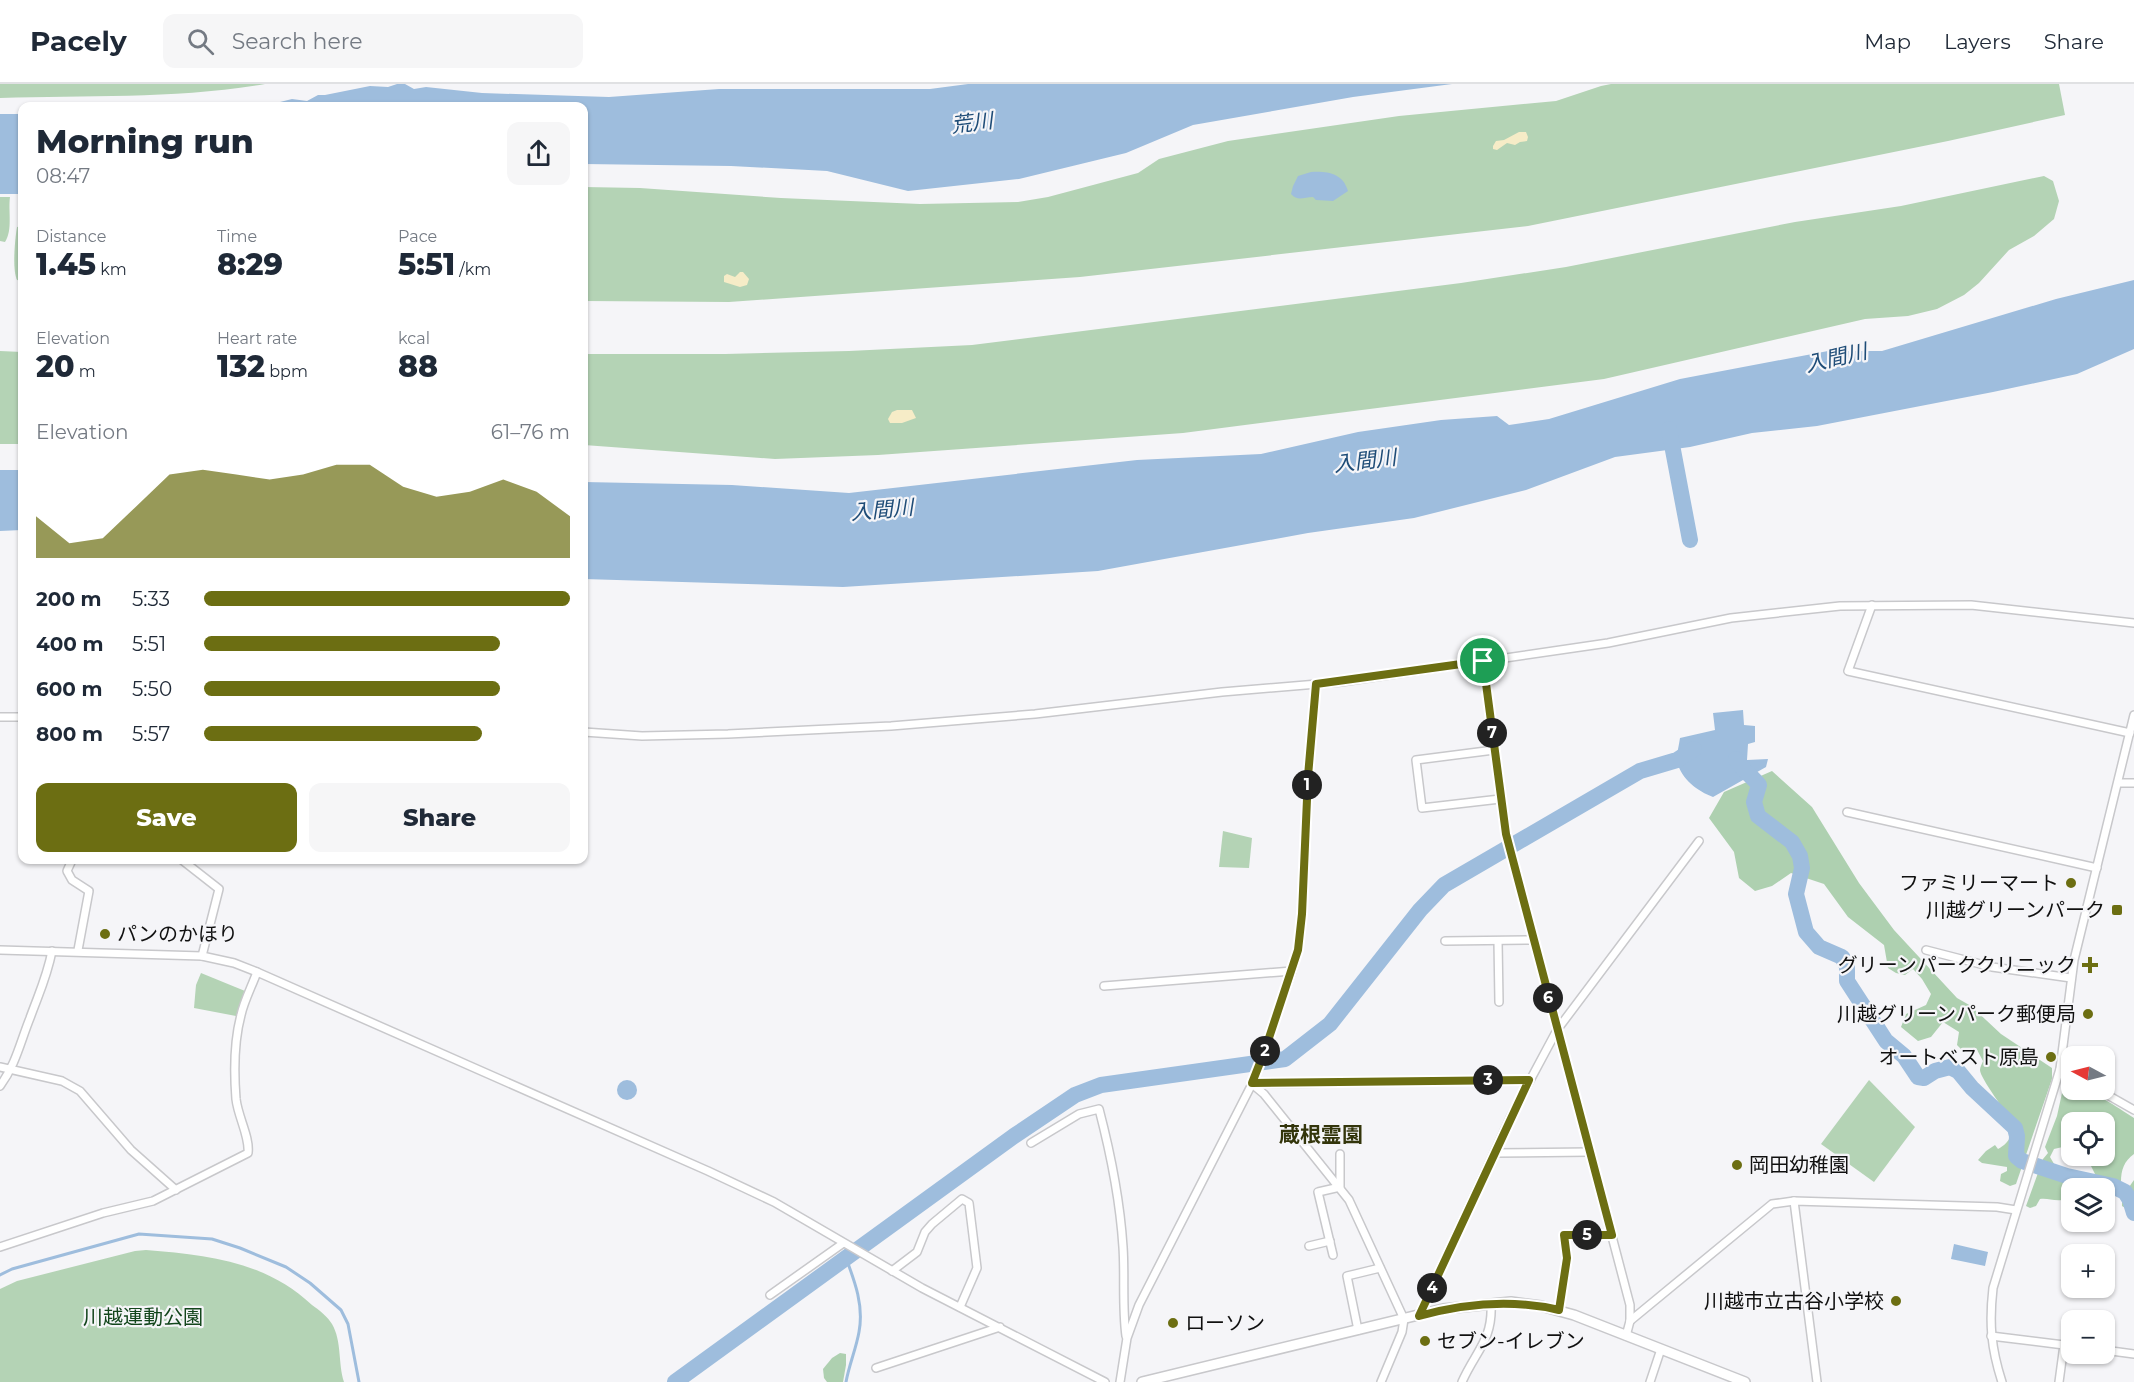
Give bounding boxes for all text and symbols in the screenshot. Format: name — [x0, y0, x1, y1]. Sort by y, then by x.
search box — [163, 14, 583, 68]
text: Pacely — [30, 24, 127, 58]
icon: search — [184, 25, 217, 58]
text: Search here — [232, 28, 363, 55]
text: Map — [1864, 29, 1911, 54]
text: Layers — [1944, 29, 2011, 54]
text: Share — [2044, 29, 2104, 54]
water label: 荒川 — [950, 107, 996, 137]
text: Morning run — [36, 121, 254, 161]
button: share — [507, 122, 570, 185]
text: 08:47 — [36, 164, 90, 188]
text: Distance — [36, 227, 106, 246]
text: Time — [217, 227, 257, 246]
text: Pace — [398, 227, 437, 246]
text: 1.45 — [36, 246, 96, 283]
text: 8:29 — [217, 246, 283, 283]
text: 5:51 — [398, 246, 455, 283]
text: km — [96, 260, 127, 279]
text: /km — [455, 260, 491, 279]
text: Elevation — [36, 329, 110, 348]
text: Heart rate — [217, 329, 297, 348]
text: kcal — [398, 329, 430, 348]
water label: 入間川 — [1802, 338, 1871, 377]
text: 20 — [36, 348, 75, 385]
text: 132 — [217, 348, 265, 385]
text: 88 — [398, 348, 438, 385]
text: m — [75, 362, 96, 381]
text: bpm — [265, 362, 308, 381]
text: Elevation — [36, 420, 128, 444]
text: 61–76 m — [491, 420, 570, 444]
water label: 入間川 — [1332, 444, 1400, 477]
water label: 入間川 — [849, 494, 916, 525]
text: 200 m — [36, 587, 102, 611]
text: 5:33 — [132, 587, 170, 611]
text: 400 m — [36, 632, 104, 656]
text: 5:51 — [132, 632, 166, 656]
pin — [1457, 635, 1508, 686]
icon: arrive — [1466, 644, 1499, 677]
text: 600 m — [36, 677, 103, 701]
text: 5:50 — [132, 677, 172, 701]
pin: 7 — [1477, 718, 1507, 748]
text: 800 m — [36, 722, 103, 746]
text: 5:57 — [132, 722, 170, 746]
text: 7 — [1487, 723, 1497, 742]
pin: 1 — [1292, 770, 1322, 800]
text: 1 — [1304, 775, 1310, 794]
button: Save — [36, 783, 297, 852]
button: Share — [309, 783, 570, 852]
place label: ファミリーマート — [1899, 871, 2059, 895]
marker: ファミリーマート — [2064, 876, 2078, 890]
place label: 川越グリーンパーク — [1926, 898, 2105, 922]
marker: 川越グリーンパーク — [2110, 903, 2124, 917]
place label: パンのかほり — [117, 922, 238, 946]
marker: パンのかほり — [98, 927, 112, 941]
place label: グリーンパーククリニック — [1838, 953, 2076, 977]
marker: グリーンパーククリニック — [2081, 956, 2099, 974]
pin: 6 — [1533, 983, 1563, 1013]
text: 6 — [1543, 988, 1553, 1007]
place label: 川越グリーンパーク郵便局 — [1837, 1002, 2076, 1026]
marker: 川越グリーンパーク郵便局 — [2081, 1007, 2095, 1021]
pin: 2 — [1250, 1036, 1280, 1066]
text: 2 — [1260, 1041, 1270, 1060]
place label: オートベスト原島 — [1879, 1045, 2039, 1069]
north arrow — [2061, 1046, 2115, 1100]
map controls — [2061, 1046, 2115, 1364]
marker: オートベスト原島 — [2044, 1050, 2058, 1064]
pin: 3 — [1473, 1065, 1503, 1095]
text: 3 — [1483, 1070, 1493, 1089]
button: locate — [2061, 1112, 2115, 1166]
district label: 蔵根霊園 — [1279, 1122, 1363, 1147]
place label: 岡田幼稚園 — [1749, 1153, 1849, 1177]
marker: 岡田幼稚園 — [1730, 1158, 1744, 1172]
button: layers — [2061, 1178, 2115, 1232]
pin: 5 — [1572, 1220, 1602, 1250]
text: 5 — [1582, 1225, 1592, 1244]
button: + — [2061, 1244, 2115, 1298]
pin: 4 — [1417, 1273, 1447, 1303]
text: 4 — [1426, 1278, 1438, 1297]
place label: 川越市立古谷小学校 — [1704, 1289, 1884, 1313]
marker: 川越市立古谷小学校 — [1889, 1294, 1903, 1308]
park label: 川越運動公園 — [83, 1305, 203, 1329]
button: − — [2061, 1310, 2115, 1364]
place label: ローソン — [1185, 1311, 1265, 1335]
marker: ローソン — [1166, 1316, 1180, 1330]
place label: セブン-イレブン — [1437, 1329, 1585, 1353]
marker: セブン-イレブン — [1418, 1334, 1432, 1348]

